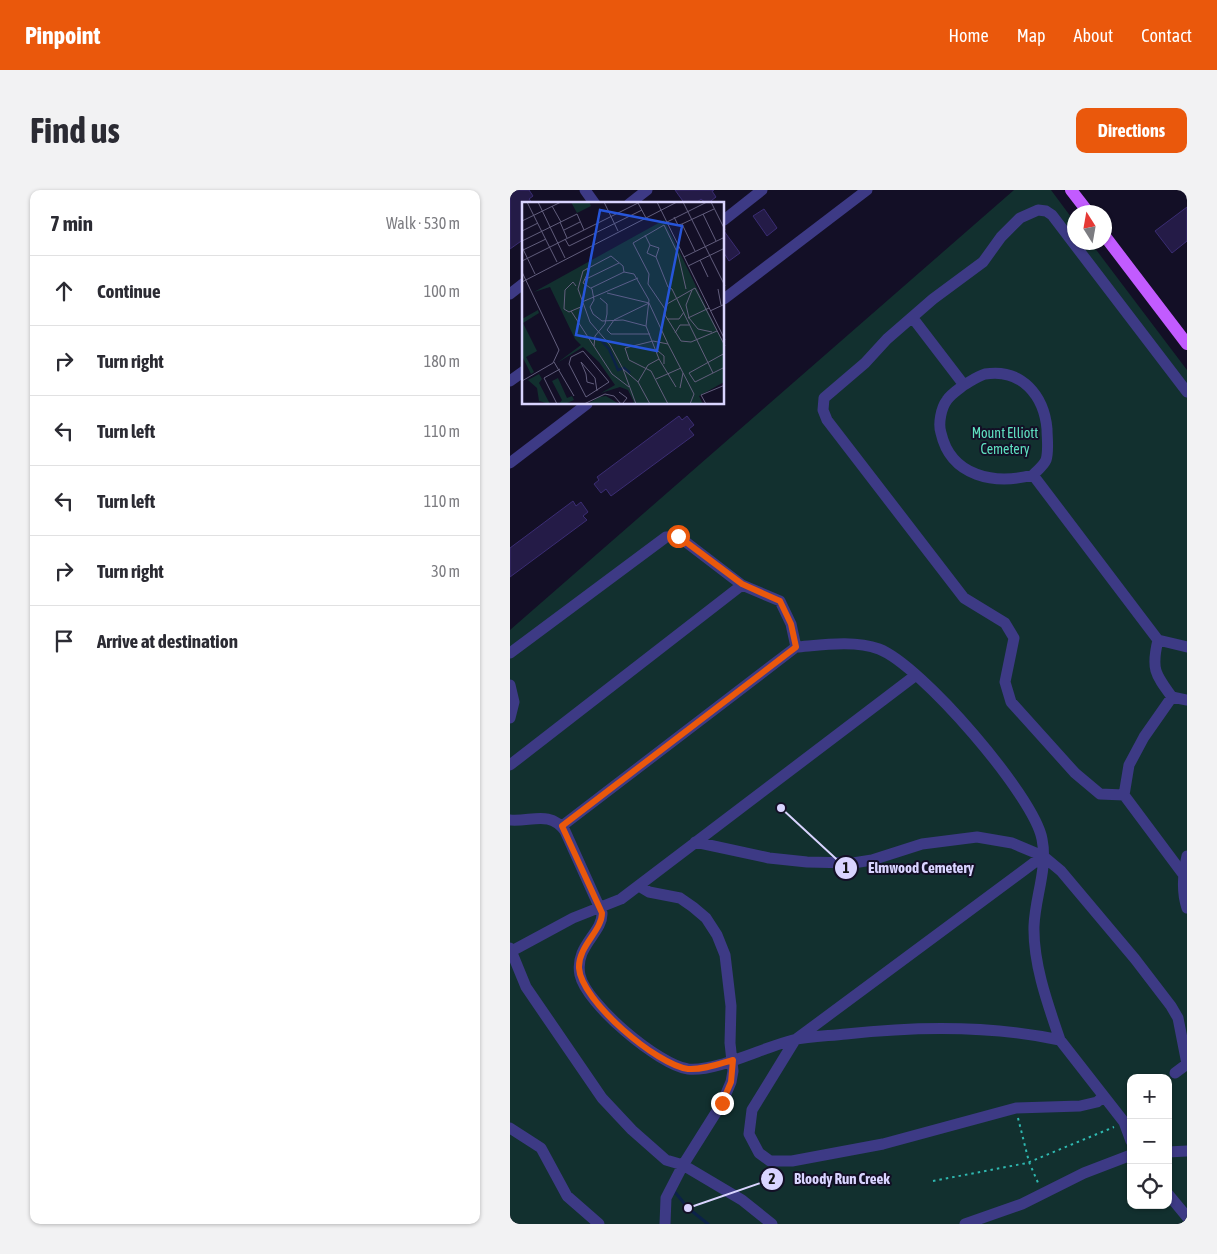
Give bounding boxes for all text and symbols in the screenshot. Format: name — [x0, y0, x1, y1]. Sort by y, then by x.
text: Pinpoint — [25, 22, 100, 49]
text: Home — [949, 25, 989, 46]
text: Map — [1017, 25, 1046, 46]
text: About — [1074, 25, 1113, 46]
text: Contact — [1141, 25, 1192, 46]
button: Directions — [1076, 108, 1187, 153]
text: Find us — [30, 110, 120, 150]
inset map — [522, 202, 725, 405]
north arrow — [1067, 205, 1112, 250]
text: 7 min — [50, 211, 93, 235]
text: Walk · 530 m — [386, 214, 460, 232]
icon: ahead — [50, 277, 78, 305]
text: Continue — [97, 280, 161, 302]
text: 100 m — [424, 282, 460, 300]
icon: right — [50, 347, 78, 375]
text: Turn right — [97, 350, 164, 372]
text: 180 m — [424, 352, 460, 370]
icon: left — [50, 417, 78, 445]
text: Turn left — [97, 420, 155, 442]
text: 110 m — [424, 422, 460, 440]
park label: Mount Elliott Cemetery — [972, 425, 1038, 457]
icon: left — [50, 487, 78, 515]
text: Turn left — [97, 490, 155, 512]
text: 110 m — [424, 492, 460, 510]
route start — [667, 525, 690, 548]
icon: right — [50, 557, 78, 585]
text: Turn right — [97, 560, 164, 582]
text: 30 m — [431, 562, 460, 580]
icon: arrive — [50, 627, 78, 655]
text: Arrive at destination — [97, 630, 238, 652]
callout: Elmwood Cemetery — [833, 853, 984, 883]
text: 1 — [842, 859, 850, 876]
text: Elmwood Cemetery — [868, 859, 975, 876]
map controls — [1127, 1074, 1172, 1209]
button: + — [1127, 1074, 1172, 1119]
route end — [711, 1092, 734, 1115]
button: − — [1127, 1119, 1172, 1164]
callout: Bloody Run Creek — [759, 1164, 900, 1194]
button: locate — [1127, 1164, 1172, 1209]
text: 2 — [768, 1170, 776, 1187]
text: Bloody Run Creek — [794, 1170, 890, 1187]

